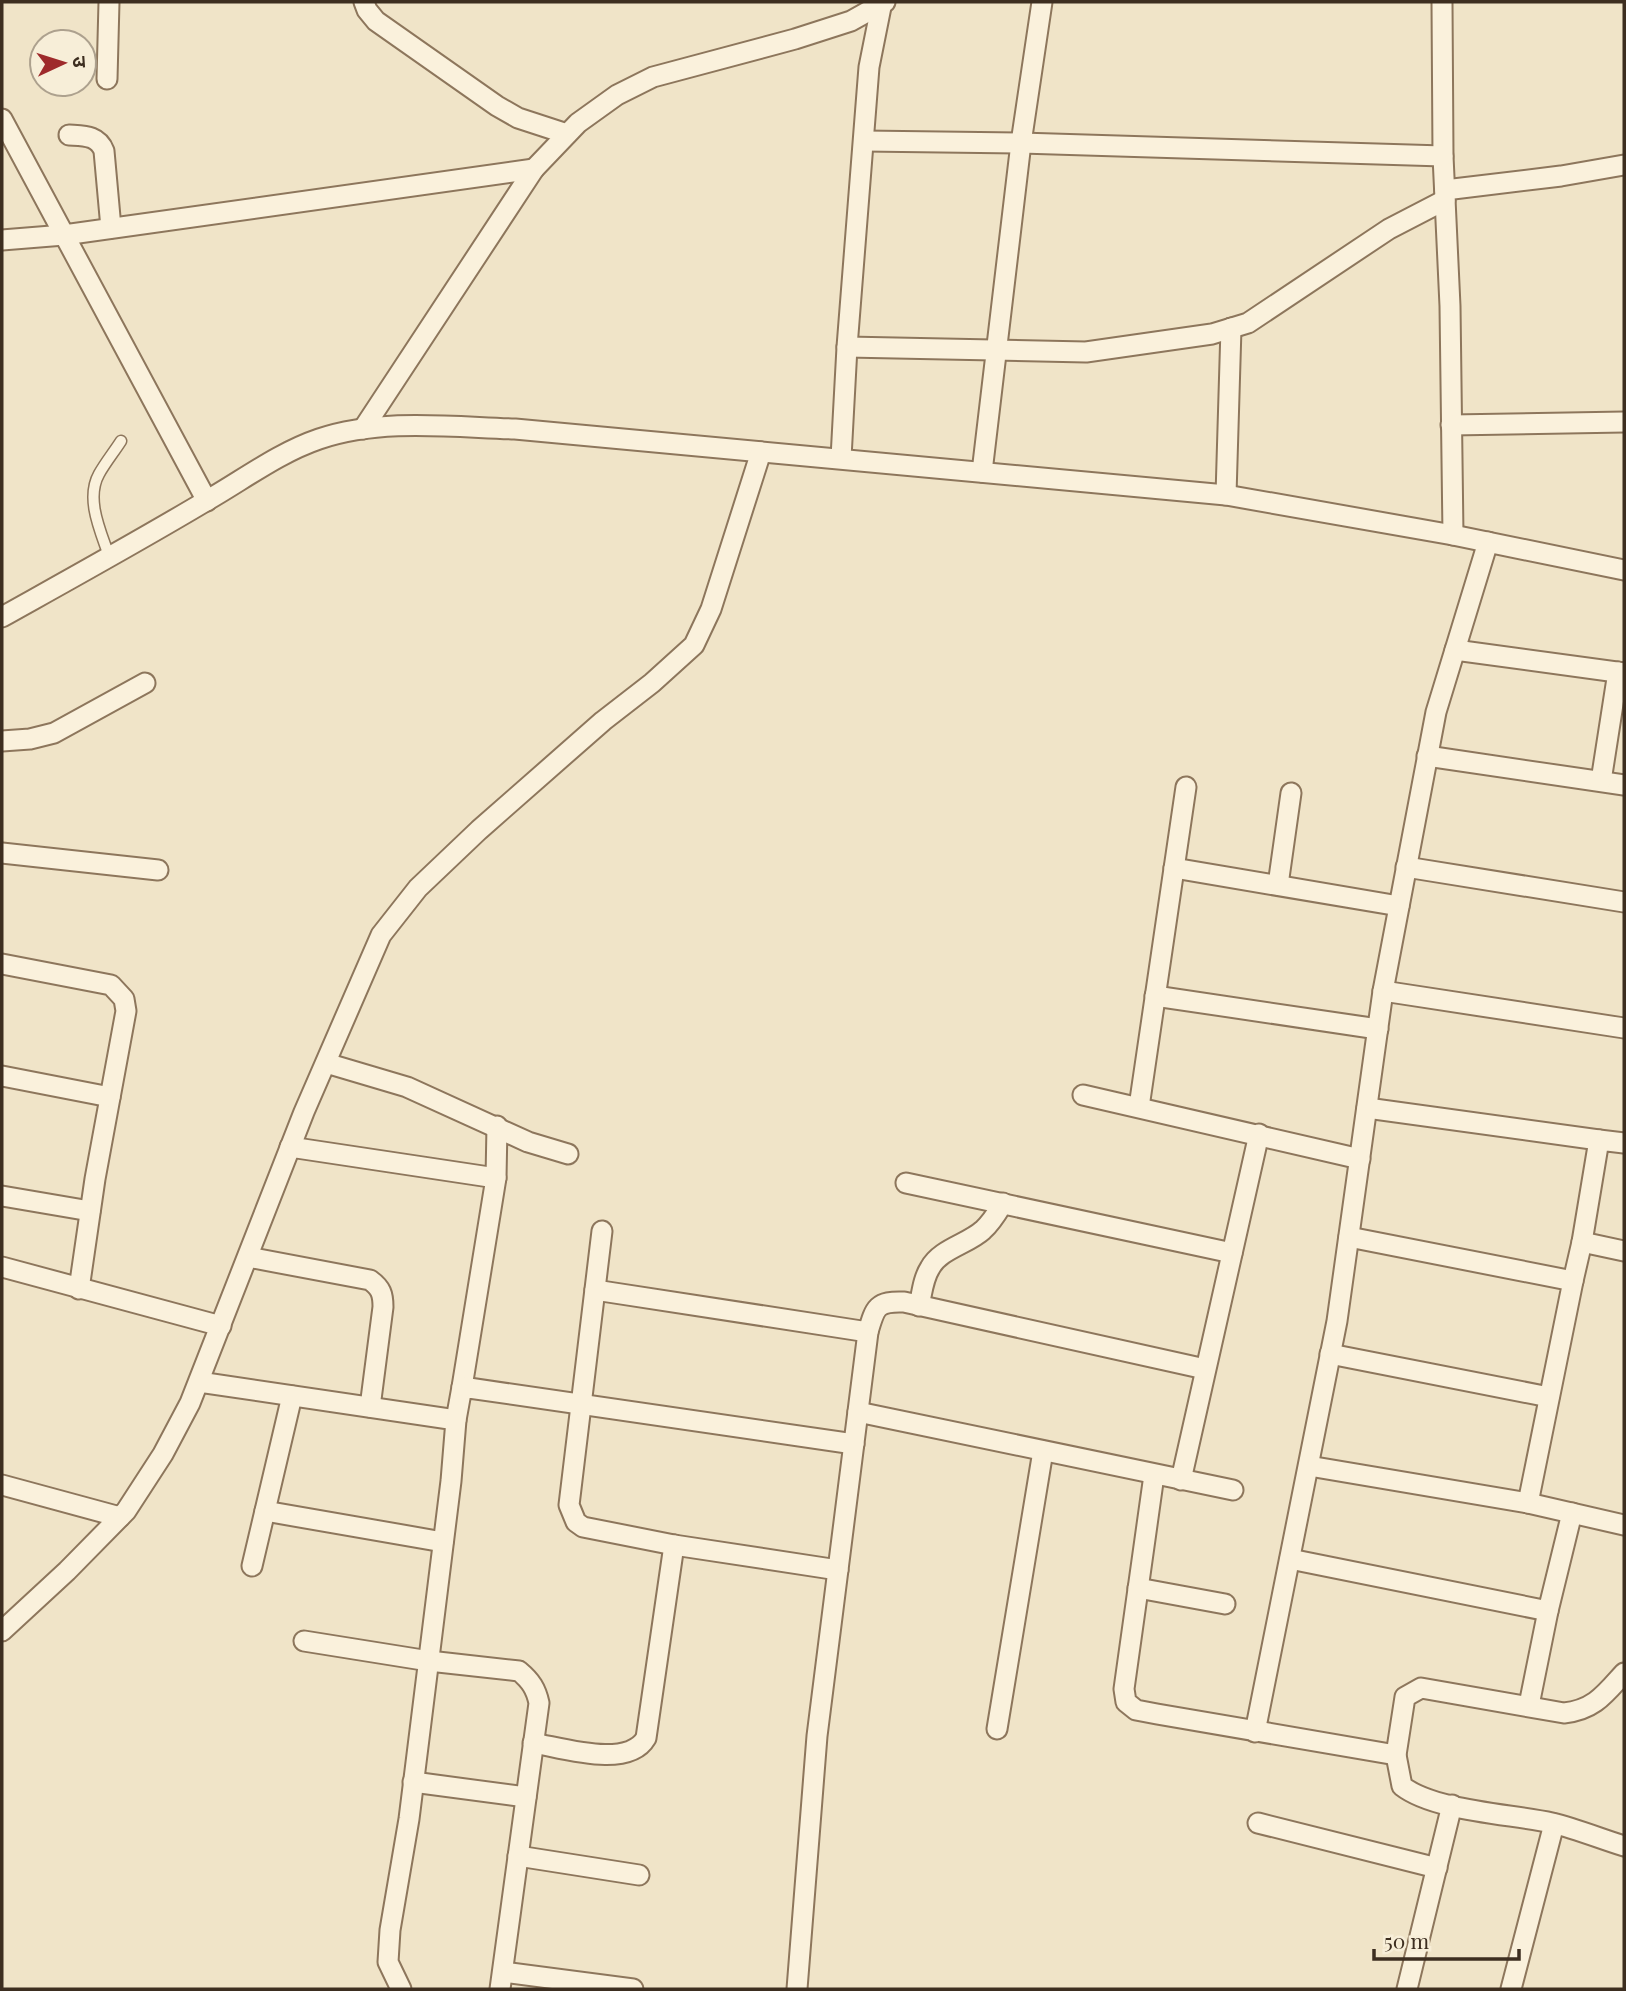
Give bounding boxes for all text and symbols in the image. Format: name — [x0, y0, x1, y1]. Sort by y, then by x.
north arrow — [28, 28, 98, 98]
text: उ — [68, 55, 94, 69]
scale bar — [1374, 1918, 1519, 1962]
text: 50 m — [1384, 1926, 1430, 1954]

